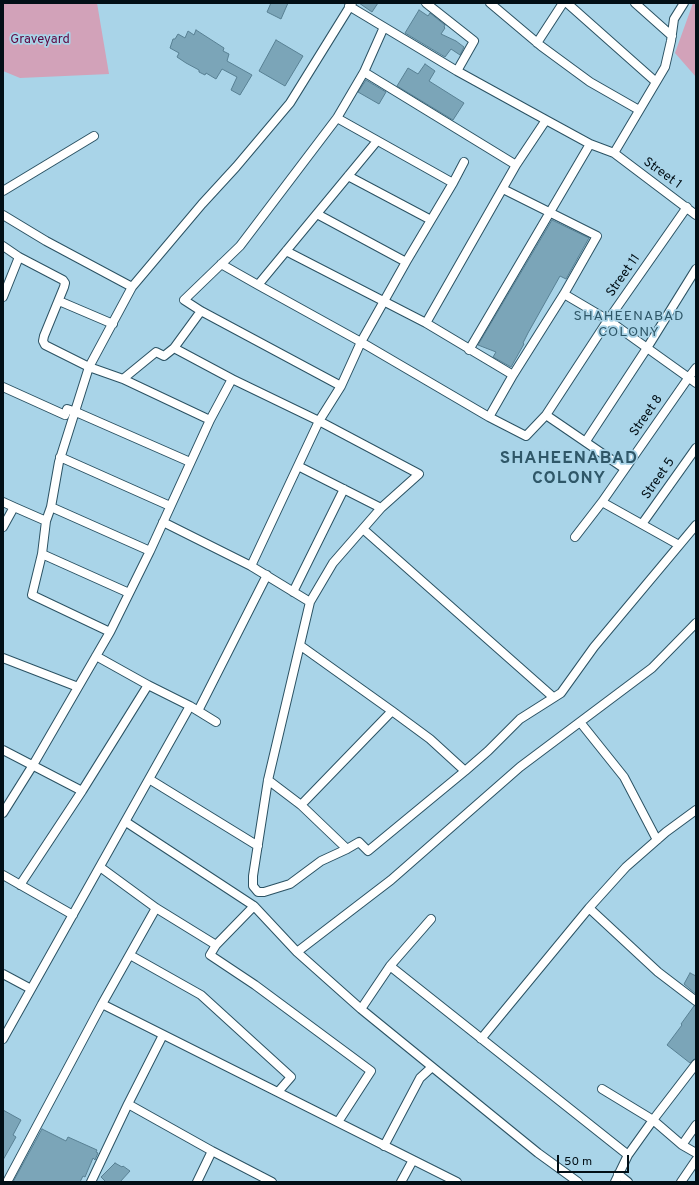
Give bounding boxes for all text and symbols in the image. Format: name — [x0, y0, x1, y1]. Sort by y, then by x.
park label: Graveyard — [10, 32, 70, 48]
street label: Street 1 — [640, 155, 684, 193]
street label: Street 11 — [604, 252, 644, 300]
district label: SHAHEENABAD COLONY — [574, 309, 684, 342]
street label: Street 8 — [627, 392, 667, 440]
district label: SHAHEENABAD COLONY — [500, 450, 638, 490]
street label: Street 5 — [639, 455, 679, 503]
scale bar — [559, 1147, 631, 1173]
text: 50 m — [564, 1154, 592, 1170]

